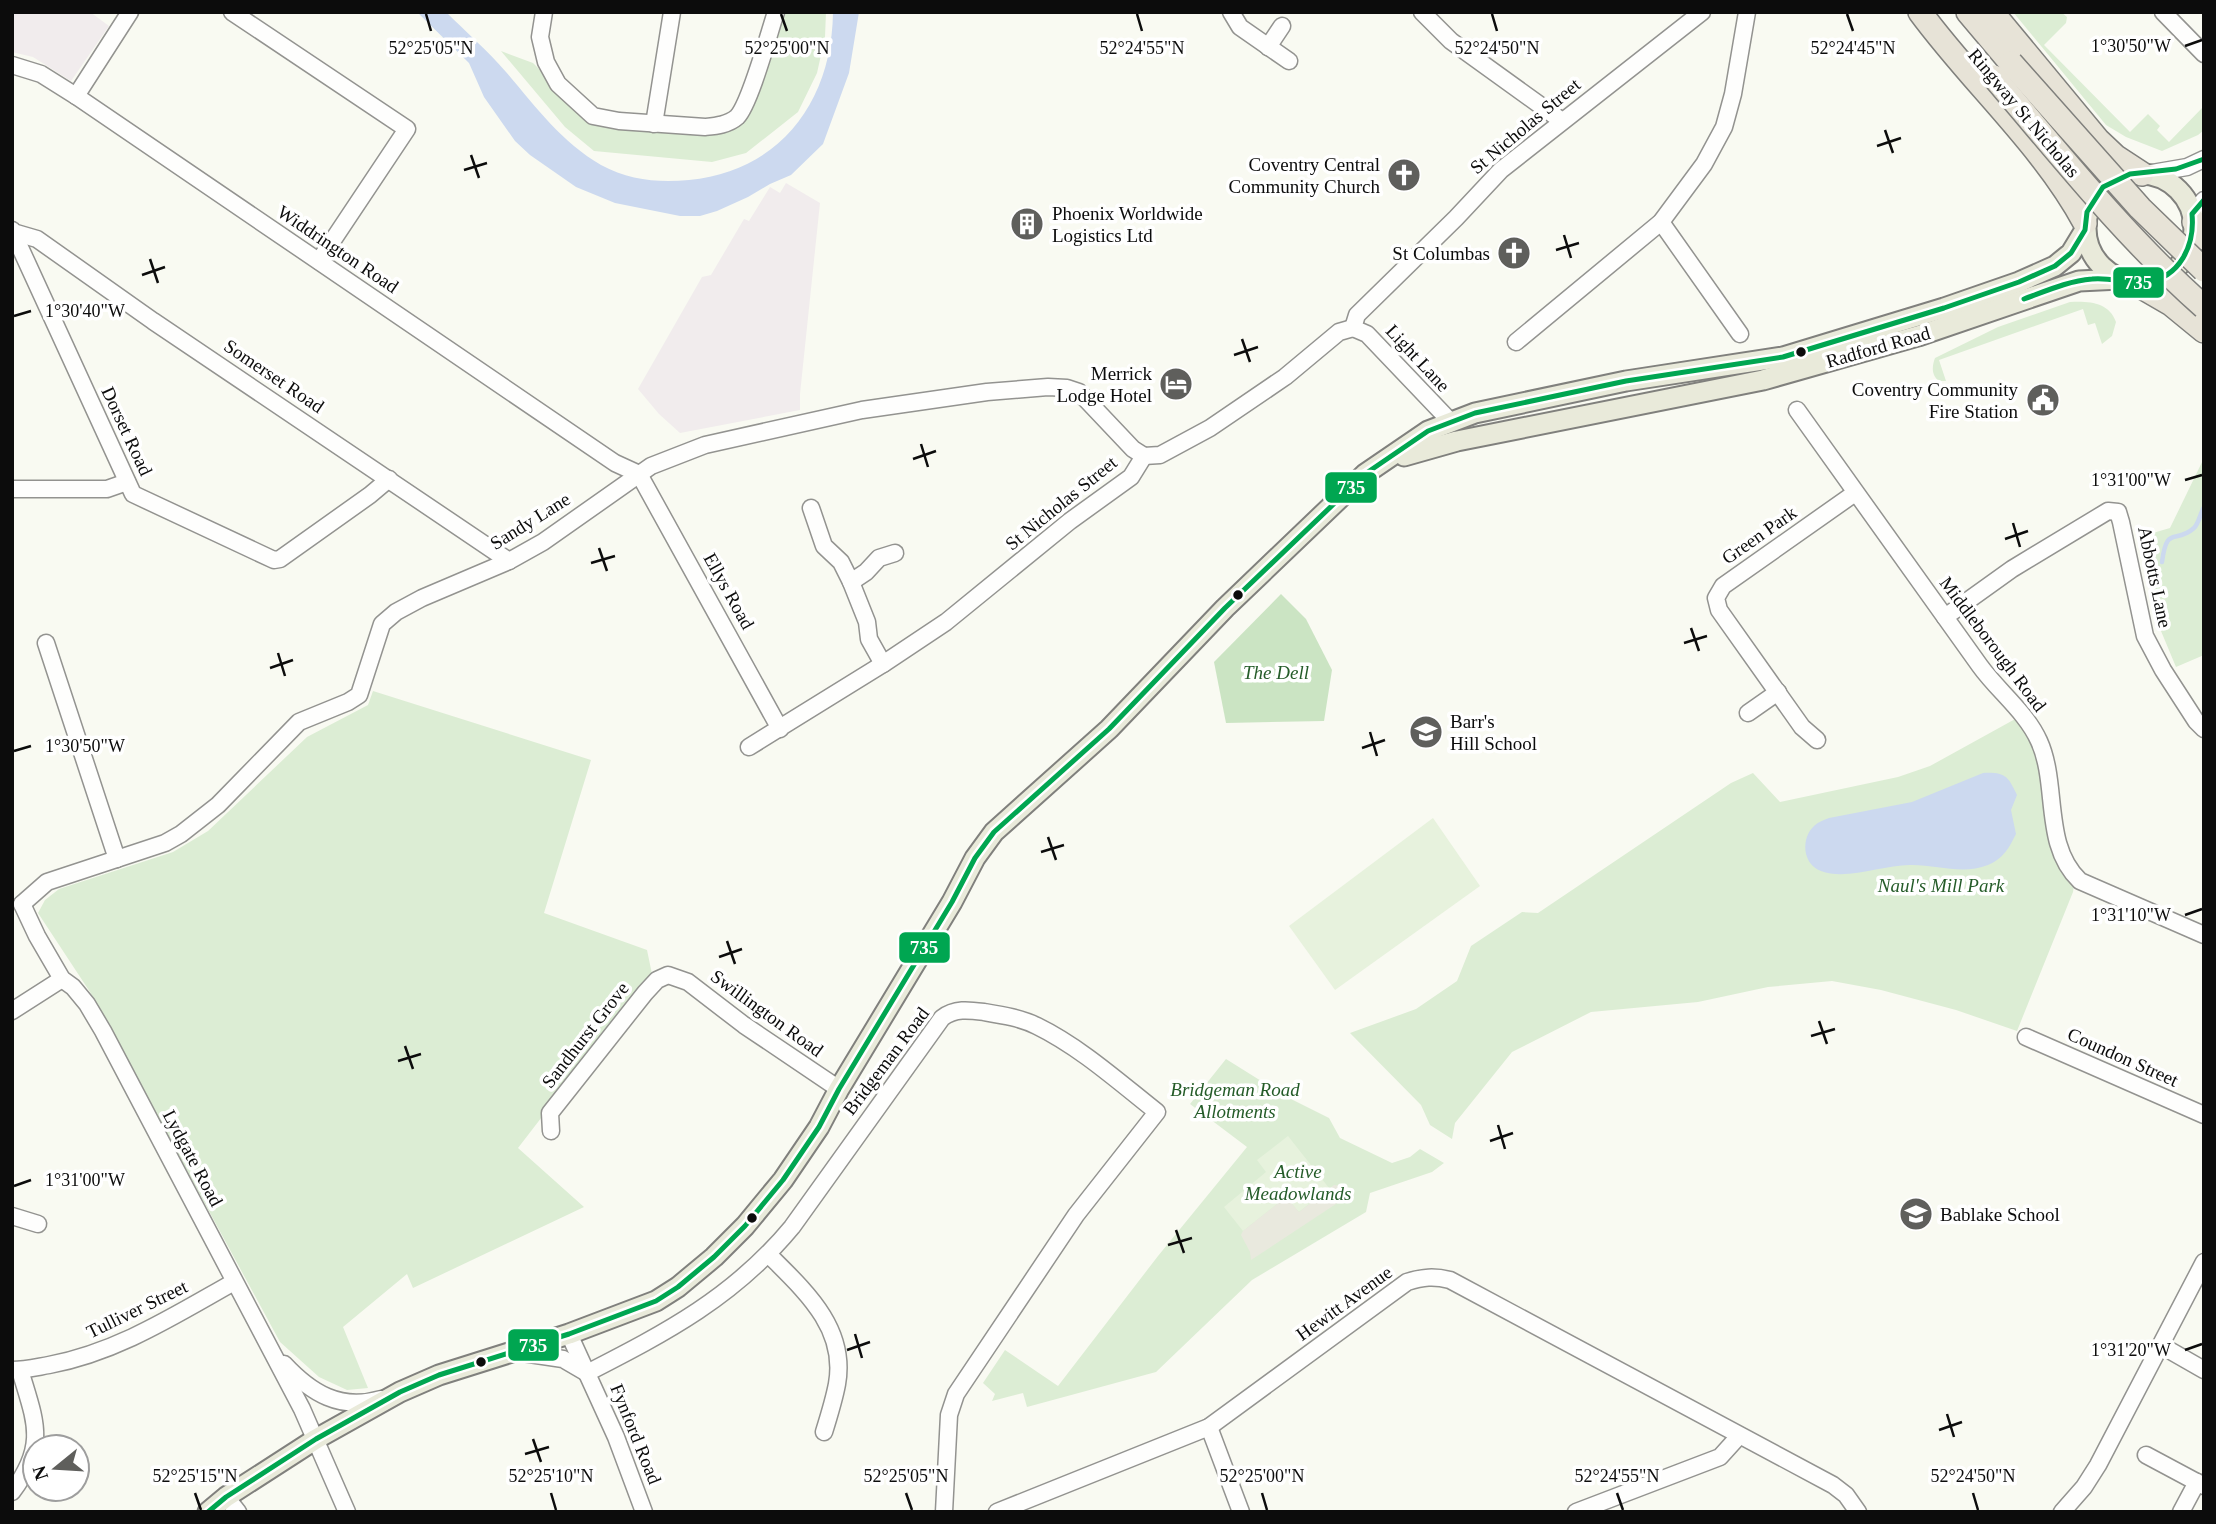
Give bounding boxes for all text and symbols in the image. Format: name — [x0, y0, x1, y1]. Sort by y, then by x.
text: 1°30'50"W — [2091, 36, 2171, 56]
text: 52°25'05"N — [389, 38, 473, 58]
text: 52°25'00"N — [745, 38, 829, 58]
text: 52°24'55"N — [1100, 38, 1184, 58]
text: 52°24'50"N — [1455, 38, 1539, 58]
text: 52°24'45"N — [1811, 38, 1895, 58]
street label: Ringway St Nicholas — [1964, 44, 2084, 182]
street label: St Nicholas Street — [1466, 73, 1585, 178]
place label: Coventry Central Community Church — [1229, 154, 1380, 197]
church icon: Coventry Central Community Church — [1385, 156, 1423, 194]
street label: Widdrington Road — [274, 201, 403, 297]
place label: Phoenix Worldwide Logistics Ltd — [1052, 203, 1203, 246]
building icon: Phoenix Worldwide Logistics Ltd — [1008, 205, 1046, 243]
church icon: St Columbas — [1495, 234, 1533, 272]
place label: St Columbas — [1392, 243, 1490, 264]
line badge: 735 — [2112, 266, 2165, 299]
text: 735 — [2124, 272, 2152, 293]
text: 1°30'40"W — [45, 301, 125, 321]
street label: Light Lane — [1382, 320, 1454, 396]
street label: Radford Road — [1824, 322, 1933, 372]
street label: Somerset Road — [220, 335, 328, 417]
unlabelled marker — [1794, 345, 1808, 359]
place label: Merrick Lodge Hotel — [1056, 363, 1152, 406]
hotel icon: Merrick Lodge Hotel — [1157, 365, 1195, 403]
place label: Coventry Community Fire Station — [1852, 379, 2019, 422]
public building icon: Coventry Community Fire Station — [2024, 381, 2062, 419]
street label: Dorset Road — [97, 383, 157, 479]
street label: St Nicholas Street — [1001, 451, 1121, 554]
text: 1°31'00"W — [2091, 470, 2171, 490]
line badge: 735 — [1324, 471, 1378, 504]
text: 735 — [1337, 477, 1365, 498]
street label: Sandy Lane — [486, 488, 574, 554]
street label: Green Park — [1718, 501, 1801, 568]
street label: Abbotts Lane — [2134, 524, 2176, 630]
street label: Ellys Road — [699, 549, 759, 633]
street label: Middleborough Road — [1936, 573, 2051, 716]
unlabelled marker — [1231, 588, 1245, 602]
park label: The Dell — [1243, 662, 1309, 683]
place label: Barr's Hill School — [1450, 711, 1537, 754]
school or university icon: Barr's Hill School — [1407, 713, 1445, 751]
text: 1°30'50"W — [45, 736, 125, 756]
park label: Naul's Mill Park — [1877, 875, 2005, 896]
text: 1°31'10"W — [2091, 905, 2171, 925]
line badge: 735 — [898, 931, 951, 964]
text: 735 — [910, 937, 938, 958]
street label: Swillington Road — [707, 965, 828, 1061]
street label: Sandhurst Grove — [537, 978, 633, 1092]
street label: Bridgeman Road — [839, 1003, 934, 1119]
street label: Coundon Street — [2064, 1023, 2182, 1091]
park label: Bridgeman Road Allotments — [1170, 1079, 1300, 1122]
street label: Lydgate Road — [159, 1106, 227, 1210]
park label: Active Meadowlands — [1244, 1161, 1351, 1204]
text: 1°31'00"W — [45, 1170, 125, 1190]
school or university icon: Bablake School — [1897, 1195, 1935, 1233]
place label: Bablake School — [1940, 1204, 2060, 1225]
unlabelled marker — [745, 1211, 759, 1225]
street label: Hewitt Avenue — [1292, 1261, 1396, 1345]
street label: Tulliver Street — [83, 1275, 192, 1342]
line badge: 735 — [507, 1328, 560, 1362]
text: 735 — [519, 1335, 547, 1356]
text: 1°31'20"W — [2091, 1340, 2171, 1360]
unlabelled marker — [474, 1355, 488, 1369]
street label: Fynford Road — [606, 1381, 666, 1488]
north arrow — [21, 1433, 91, 1503]
text: N — [28, 1463, 52, 1483]
text: 52°25'15"N — [153, 1466, 237, 1486]
text: 52°25'10"N — [509, 1466, 593, 1486]
text: 52°25'05"N — [864, 1466, 948, 1486]
text: 52°25'00"N — [1220, 1466, 1304, 1486]
text: 52°24'55"N — [1575, 1466, 1659, 1486]
text: 52°24'50"N — [1931, 1466, 2015, 1486]

